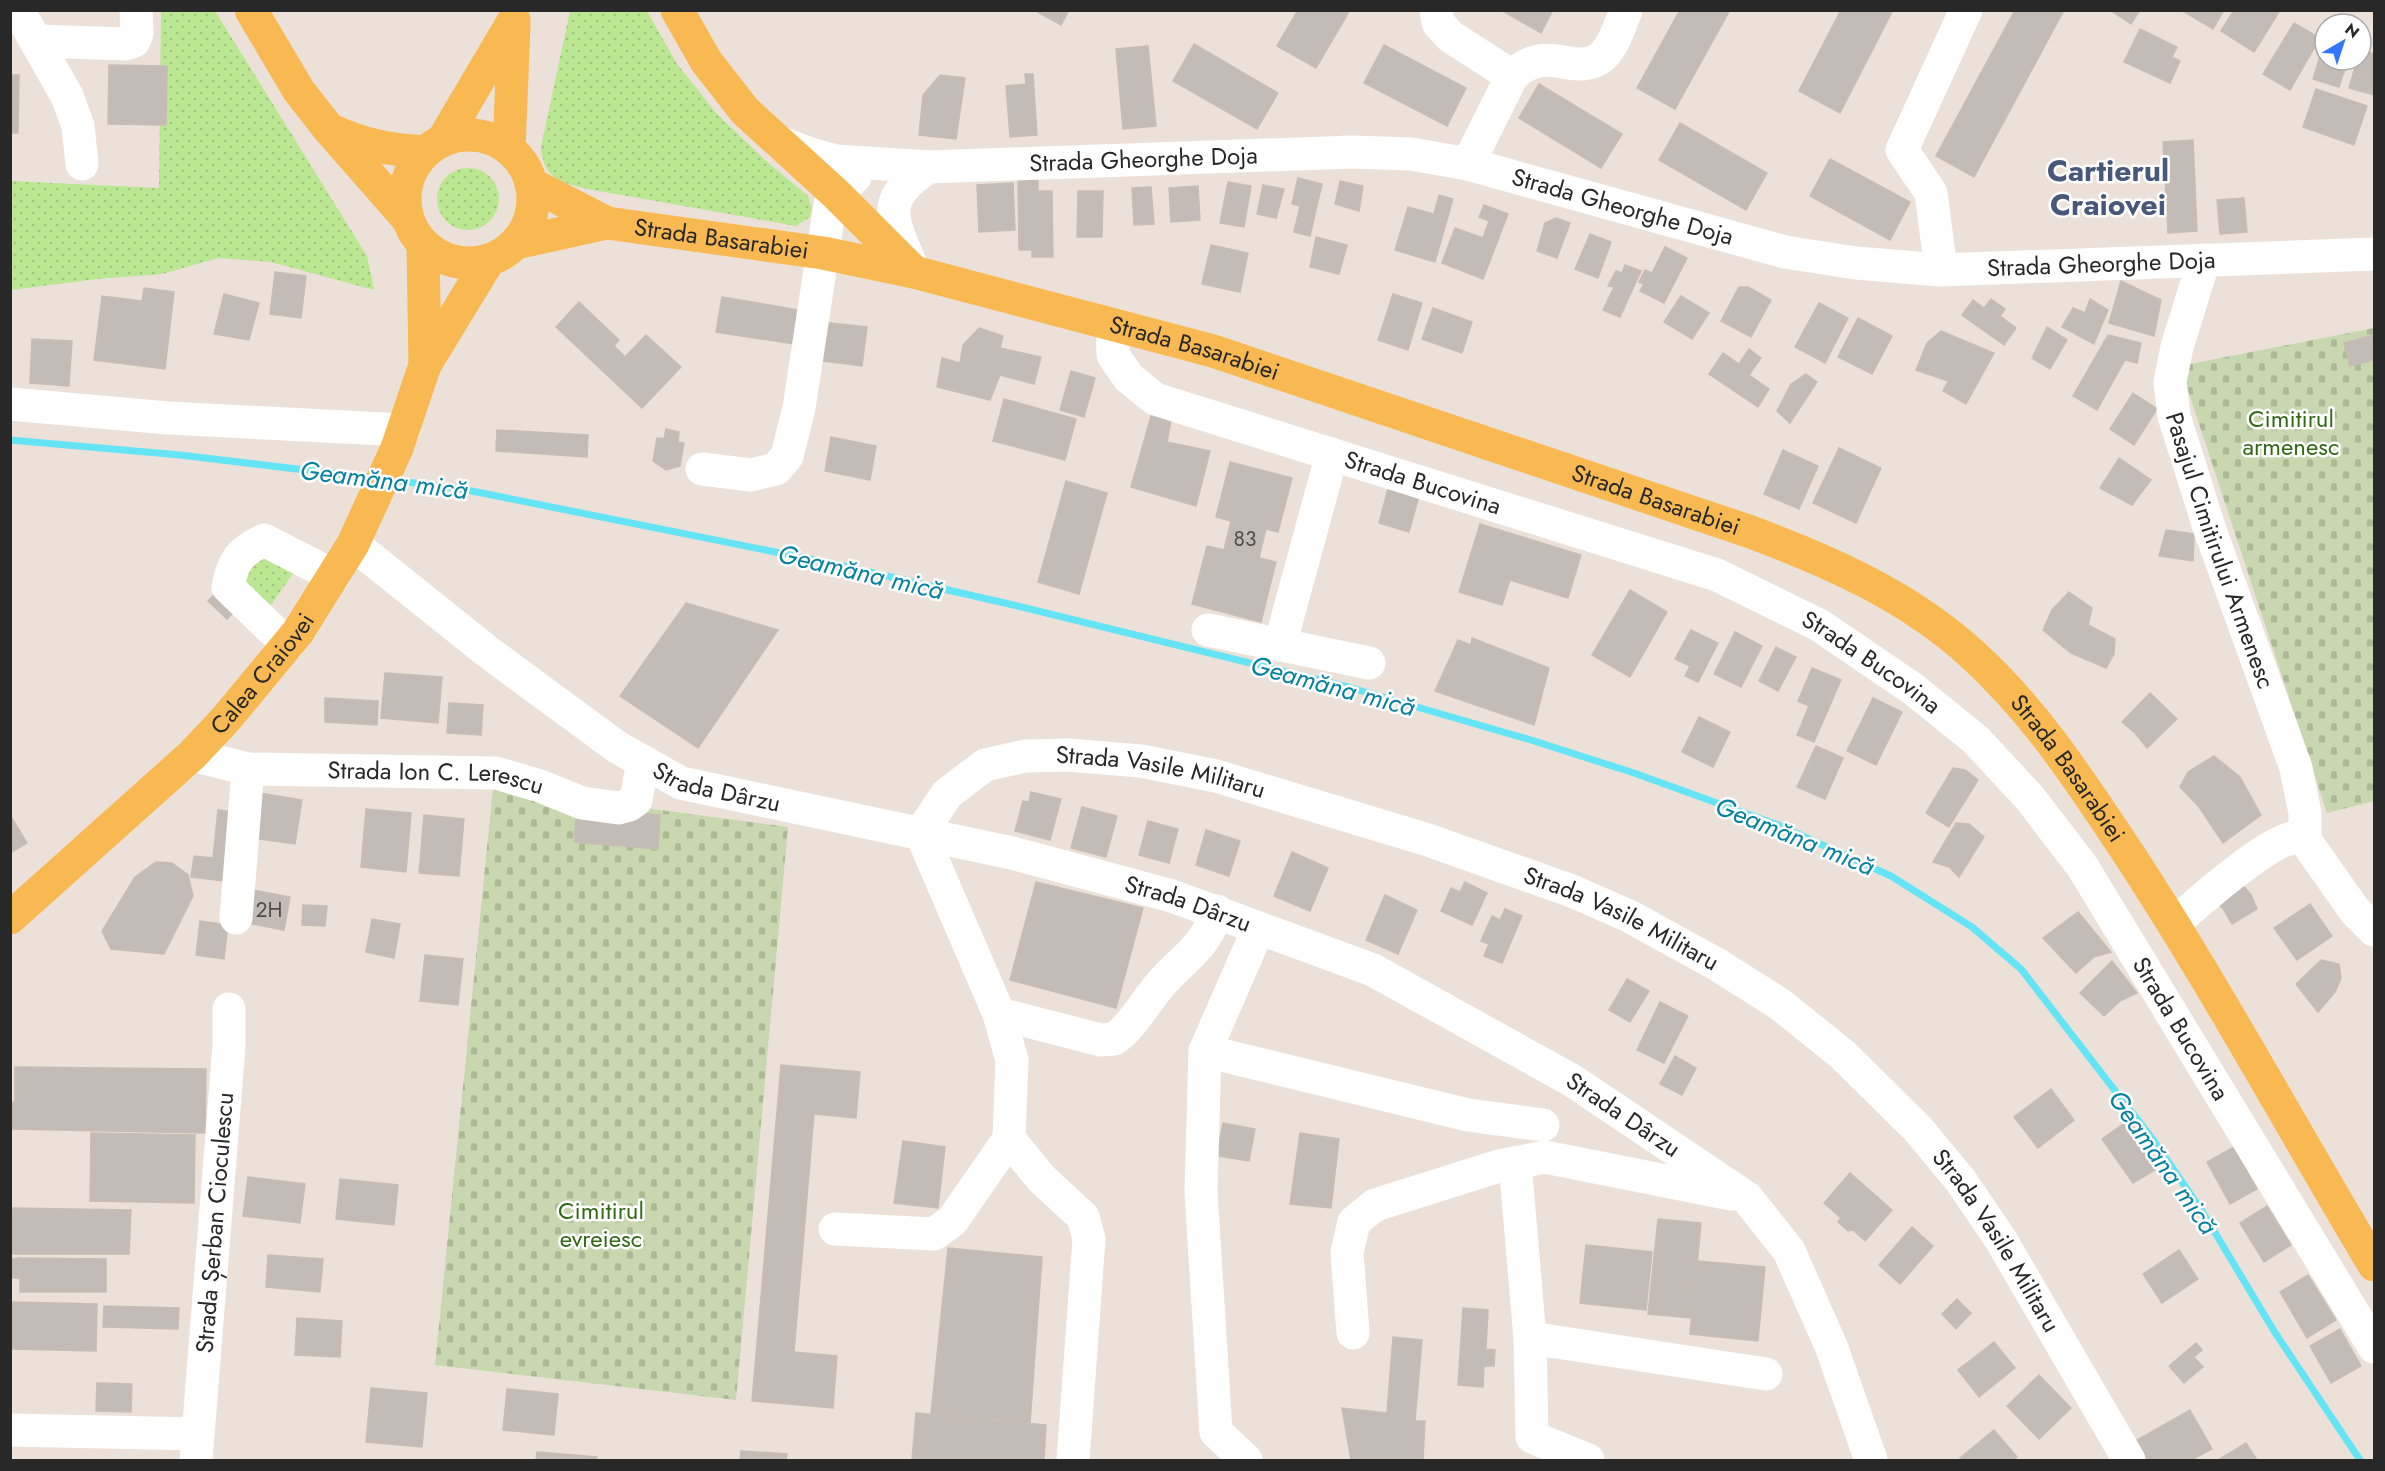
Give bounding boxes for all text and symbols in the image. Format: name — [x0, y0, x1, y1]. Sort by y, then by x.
north arrow — [2313, 12, 2373, 72]
text: N — [2340, 18, 2364, 44]
street label: Strada Gheorghe Doja — [1029, 137, 1258, 180]
district label: Cartierul Craiovei — [2047, 149, 2169, 226]
street label: Strada Gheorghe Doja — [1508, 159, 1738, 254]
street label: Strada Basarabiei — [632, 209, 811, 268]
street label: Strada Gheorghe Doja — [1986, 242, 2216, 285]
street label: Strada Basarabiei — [1106, 306, 1284, 389]
park label: Cimitirul armenesc — [2243, 401, 2339, 464]
street label: Pasajul Cimitirului Armenesc — [2157, 408, 2284, 693]
street label: Strada Bucovina — [1340, 441, 1506, 523]
water label: Geamăna mică — [298, 451, 471, 509]
street label: Strada Basarabiei — [1567, 455, 1745, 544]
house number: 83 — [1234, 524, 1256, 554]
water label: Geamăna mică — [774, 534, 948, 610]
street label: Strada Bucovina — [1796, 601, 1949, 722]
street label: Calea Craiovei — [202, 606, 323, 742]
water label: Geamăna mică — [1246, 646, 1420, 726]
street label: Strada Basarabiei — [2003, 686, 2134, 849]
street label: Strada Vasile Militaru — [1055, 737, 1270, 807]
street label: Strada Ion C. Lerescu — [327, 752, 548, 803]
street label: Strada Dârzu — [646, 752, 784, 821]
water label: Geamăna mică — [1709, 787, 1881, 886]
street label: Strada Vasile Militaru — [1519, 857, 1726, 979]
street label: Strada Dârzu — [1121, 866, 1256, 941]
house number: 2H — [256, 895, 282, 925]
street label: Strada Bucovina — [2124, 950, 2238, 1107]
street label: Strada Dârzu — [1559, 1063, 1688, 1166]
water label: Geamăna mică — [2099, 1082, 2227, 1243]
street label: Strada Șerban Cioculescu — [187, 1091, 242, 1354]
street label: Strada Vasile Militaru — [1924, 1141, 2069, 1339]
park label: Cimitirul evreiesc — [558, 1193, 644, 1256]

